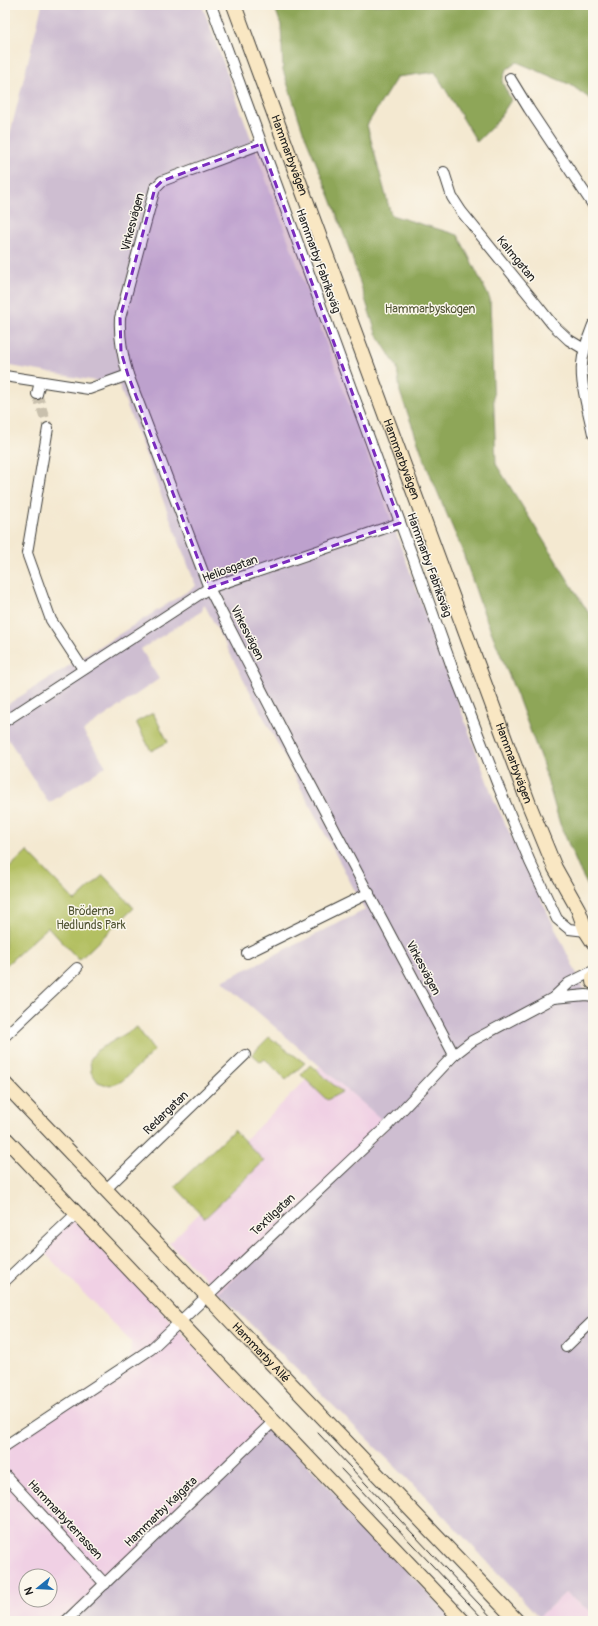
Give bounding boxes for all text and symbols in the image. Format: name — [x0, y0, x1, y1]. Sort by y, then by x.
street label: Hammarbyvägen — [268, 113, 311, 198]
street label: Virkesvägen — [118, 191, 148, 253]
street label: Hammarby Fabriksväg — [292, 207, 344, 315]
street label: Kalmgatan — [493, 233, 539, 285]
park label: Hammarbyskogen — [385, 302, 476, 317]
street label: Hammarbyvägen — [380, 417, 423, 502]
street label: Hammarby Fabriksväg — [403, 511, 455, 619]
street label: Heliosgatan — [200, 552, 260, 586]
street label: Virkesvägen — [227, 603, 267, 663]
street label: Hammarbyvägen — [492, 721, 536, 806]
park label: Bröderna Hedlunds Park — [56, 904, 126, 933]
street label: Virkesvägen — [402, 938, 444, 998]
street label: Redargatan — [140, 1088, 192, 1138]
street label: Textilgatan — [247, 1190, 299, 1240]
street label: Hammarby Allé — [229, 1319, 293, 1386]
street label: Hammarby Kajgata — [122, 1473, 201, 1550]
street label: Hammarbyterrassen — [24, 1477, 106, 1563]
north arrow — [18, 1568, 58, 1608]
text: N — [21, 1585, 36, 1596]

